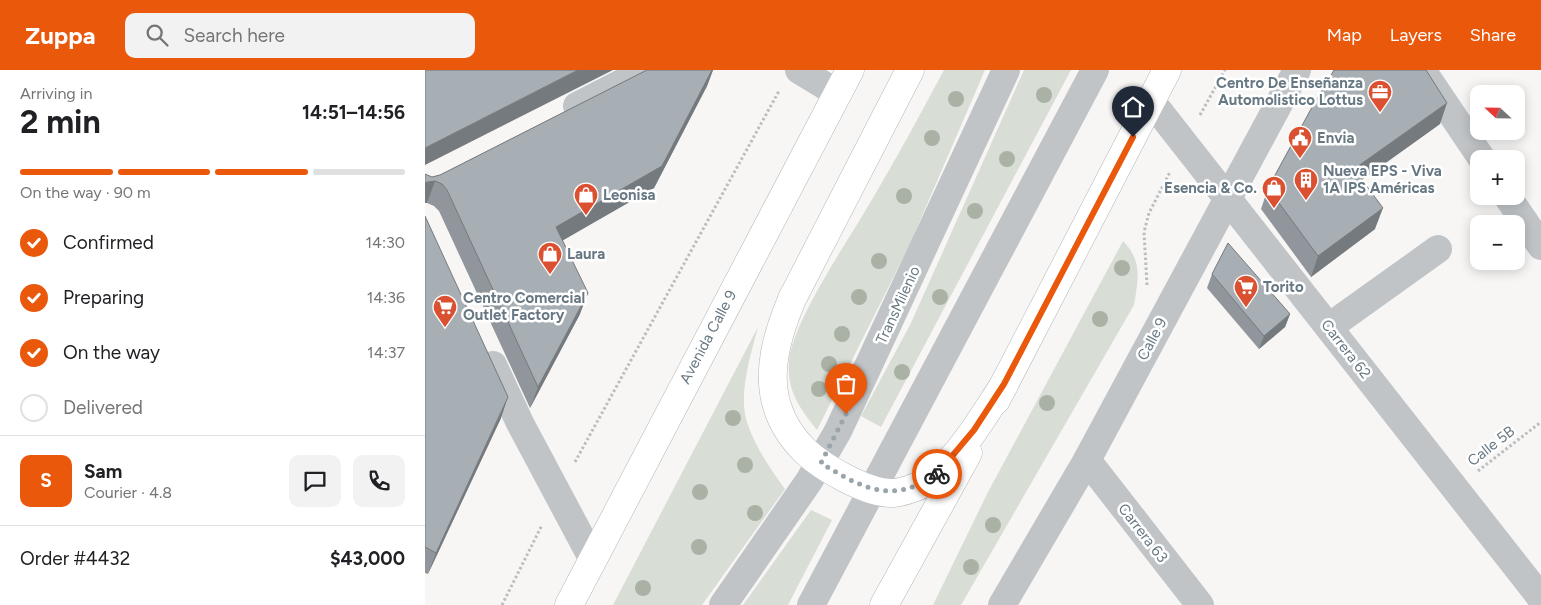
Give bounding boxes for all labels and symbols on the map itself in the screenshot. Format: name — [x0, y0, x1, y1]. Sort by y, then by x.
place label: Centro De Enseñanza Automolistico Lottus — [1216, 74, 1363, 109]
office icon: Centro De Enseñanza Automolistico Lottus — [1367, 79, 1393, 113]
north arrow — [1470, 85, 1525, 140]
pin — [1112, 86, 1154, 137]
public building icon: Envia — [1287, 125, 1313, 159]
place label: Envia — [1317, 129, 1354, 147]
place label: Nueva EPS - Viva 1A IPS Américas — [1323, 162, 1442, 197]
building icon: Nueva EPS - Viva 1A IPS Américas — [1293, 167, 1319, 201]
shop icon: Esencia & Co. — [1261, 175, 1287, 209]
place label: Esencia & Co. — [1164, 179, 1257, 197]
shop icon: Leonisa — [573, 182, 599, 216]
place label: Leonisa — [603, 186, 656, 204]
shop icon: Laura — [537, 241, 563, 275]
place label: Laura — [567, 245, 605, 263]
street label: TransMilenio — [872, 263, 924, 347]
supermarket icon: Torito — [1233, 274, 1259, 308]
place label: Torito — [1263, 278, 1304, 296]
street label: Avenida Calle 9 — [676, 287, 740, 387]
place label: Centro Comercial Outlet Factory — [463, 289, 585, 324]
supermarket icon: Centro Comercial Outlet Factory — [432, 294, 458, 328]
street label: Calle 9 — [1133, 315, 1171, 363]
street label: Carrera 62 — [1317, 316, 1375, 382]
pin — [825, 363, 867, 414]
street label: Calle 5B — [1464, 422, 1518, 470]
courier — [912, 449, 962, 499]
street label: Carrera 63 — [1114, 500, 1172, 566]

